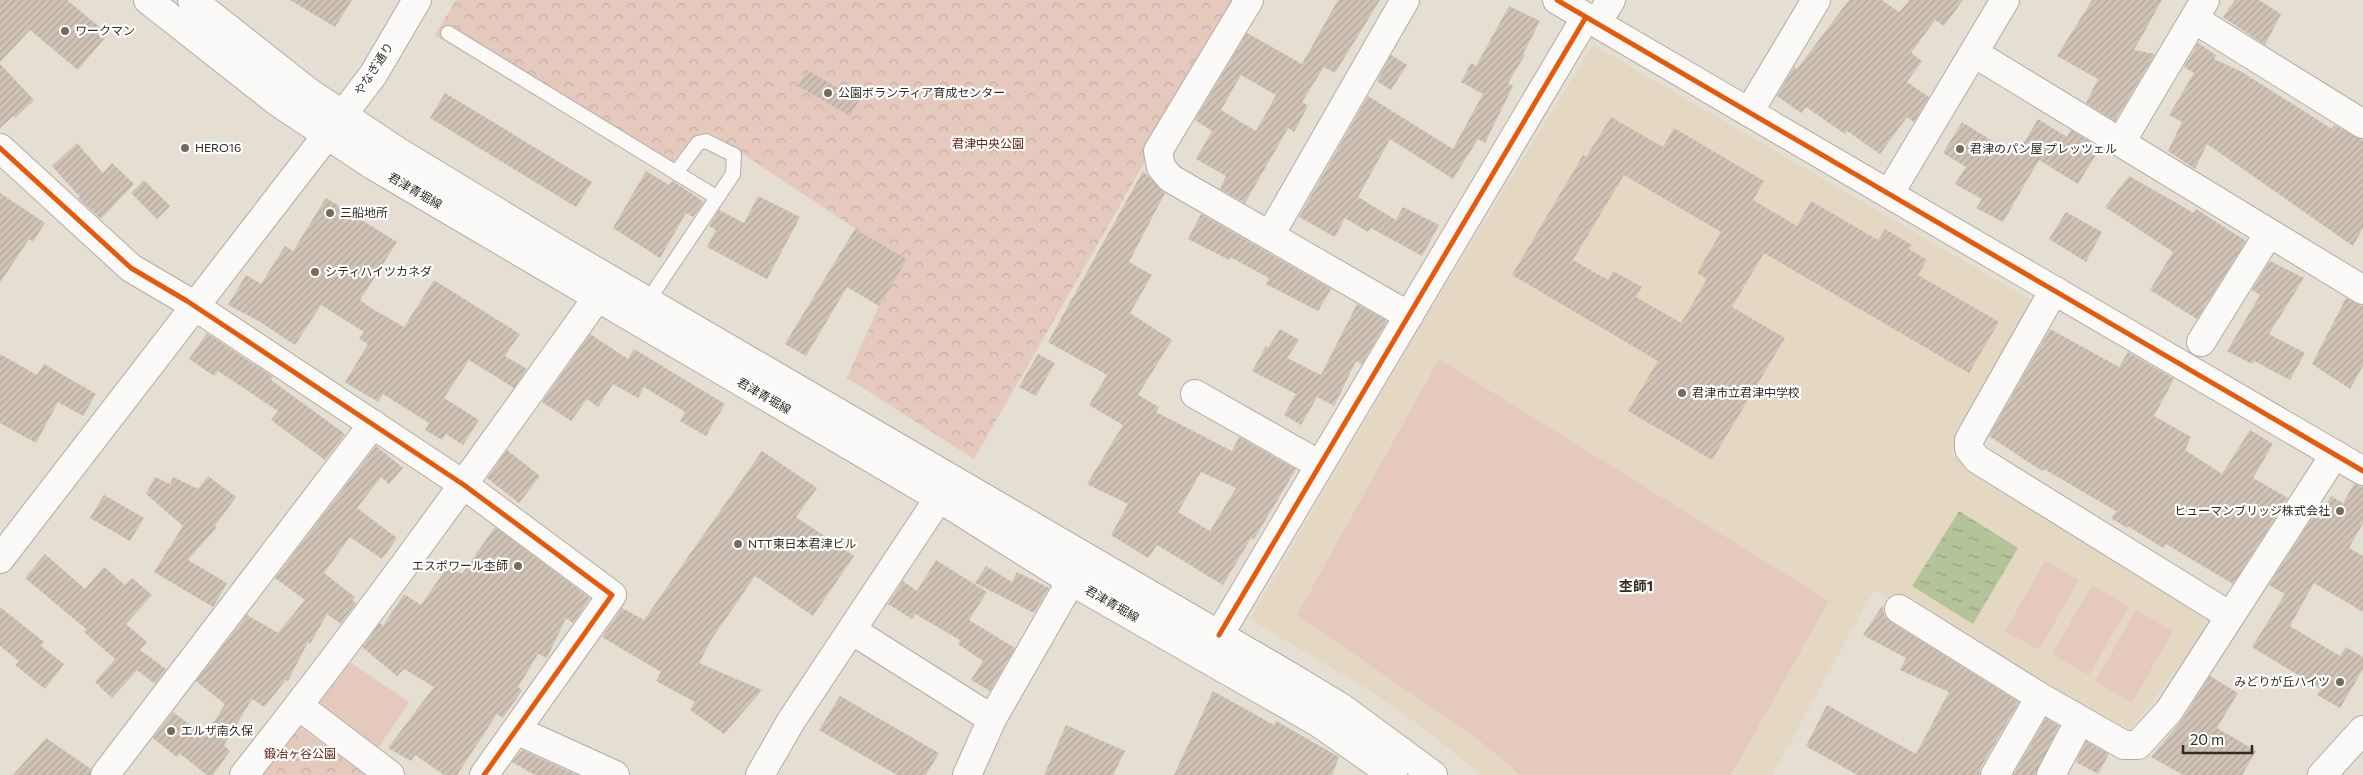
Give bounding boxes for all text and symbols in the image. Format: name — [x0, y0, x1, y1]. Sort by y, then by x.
place label: ワークマン — [75, 23, 135, 37]
marker: ワークマン — [59, 25, 71, 37]
street label: やなぎ通り — [351, 39, 395, 97]
place label: 公園ボランティア育成センター — [838, 85, 1005, 99]
marker: 公園ボランティア育成センター — [822, 87, 834, 99]
park label: 君津中央公園 — [952, 136, 1024, 150]
place label: HERO16 — [195, 140, 241, 154]
place label: 君津のパン屋 プレッツェル — [1970, 141, 2117, 155]
marker: HERO16 — [179, 142, 191, 154]
marker: 君津のパン屋 プレッツェル — [1954, 143, 1966, 155]
street label: 君津青堀線 — [386, 169, 445, 211]
place label: 三船地所 — [340, 205, 388, 219]
marker: 三船地所 — [324, 207, 336, 219]
place label: シティハイツカネダ — [325, 264, 432, 278]
marker: シティハイツカネダ — [309, 266, 321, 278]
street label: 君津青堀線 — [735, 374, 794, 416]
place label: 君津市立君津中学校 — [1692, 385, 1800, 399]
marker: 君津市立君津中学校 — [1676, 387, 1688, 399]
place label: ヒューマンブリッジ株式会社 — [2174, 503, 2330, 517]
marker: ヒューマンブリッジ株式会社 — [2334, 505, 2346, 517]
place label: NTT東日本君津ビル — [748, 536, 856, 550]
marker: NTT東日本君津ビル — [732, 538, 744, 550]
place label: エスポワール杢師 — [412, 558, 508, 572]
marker: エスポワール杢師 — [512, 560, 524, 572]
district label: 杢師1 — [1619, 577, 1653, 594]
street label: 君津青堀線 — [1083, 582, 1142, 624]
place label: みどりが丘ハイツ — [2234, 674, 2330, 688]
marker: みどりが丘ハイツ — [2334, 676, 2346, 688]
scale bar — [2183, 722, 2252, 754]
place label: エルザ南久保 — [181, 723, 253, 737]
marker: エルザ南久保 — [165, 725, 177, 737]
text: 20 m — [2190, 730, 2224, 748]
park label: 鍛冶ヶ谷公園 — [264, 746, 336, 760]

